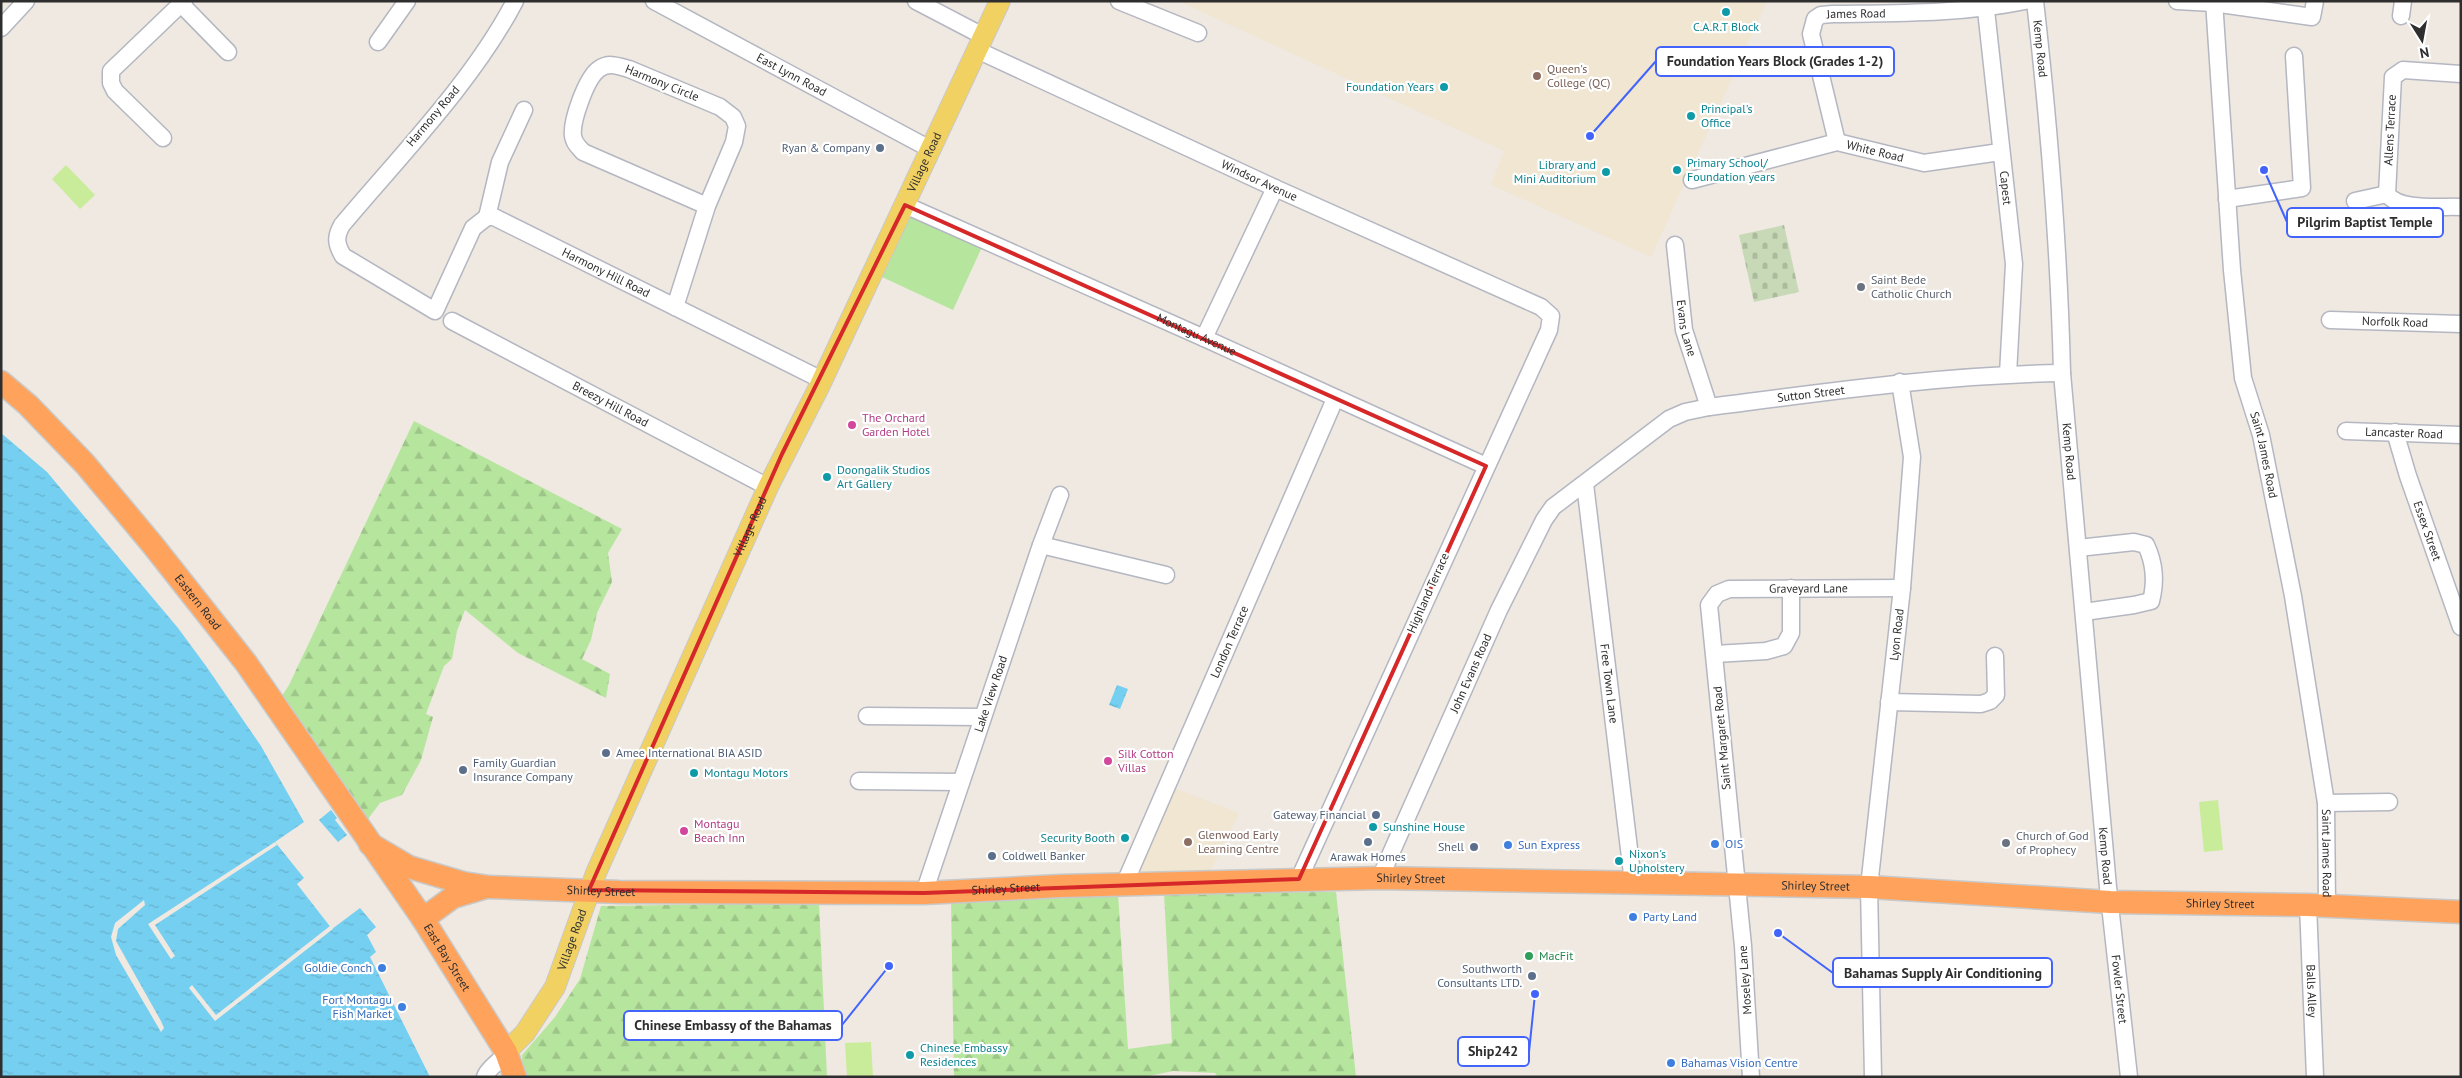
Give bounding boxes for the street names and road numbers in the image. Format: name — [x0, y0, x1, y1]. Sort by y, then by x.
street label: James Road — [1825, 5, 1886, 22]
street label: Kemp Road — [2030, 19, 2051, 78]
street label: East Lynn Road — [754, 49, 829, 99]
street label: Harmony Circle — [623, 61, 701, 104]
street label: Harmony Road — [403, 82, 462, 149]
street label: Allens Terrace — [2380, 94, 2399, 166]
street label: Village Road — [903, 130, 944, 195]
street label: White Road — [1845, 137, 1905, 165]
street label: Windsor Avenue — [1219, 156, 1300, 204]
street label: Capest — [1997, 170, 2015, 206]
street label: Harmony Hill Road — [560, 244, 653, 300]
street label: Evans Lane — [1674, 299, 1700, 358]
street label: Montagu Avenue — [1154, 310, 1239, 359]
street label: Norfolk Road — [2362, 313, 2428, 330]
street label: Breezy Hill Road — [570, 378, 651, 430]
street label: Sutton Street — [1776, 382, 1845, 405]
street label: Saint James Road — [2247, 410, 2281, 499]
street label: Kemp Road — [2059, 422, 2080, 481]
street label: Lancaster Road — [2365, 424, 2443, 441]
street label: Village Road — [729, 494, 770, 560]
street label: Essex Street — [2410, 499, 2445, 562]
street label: Highland Terrace — [1403, 550, 1452, 635]
street label: Eastern Road — [172, 571, 225, 633]
street label: Graveyard Lane — [1769, 580, 1848, 596]
street label: London Terrace — [1207, 603, 1251, 680]
street label: Lyon Road — [1886, 608, 1907, 661]
street label: John Evans Road — [1446, 631, 1495, 716]
street label: Free Town Lane — [1597, 643, 1622, 724]
street label: Lake View Road — [971, 654, 1010, 734]
street label: Saint Margaret Road — [1709, 686, 1734, 791]
street label: Saint James Road — [2319, 809, 2335, 898]
street label: Kemp Road — [2096, 826, 2116, 885]
street label: Shirley Street — [1376, 870, 1445, 886]
street label: Shirley Street — [1781, 877, 1850, 894]
street label: Shirley Street — [971, 879, 1041, 898]
street label: Shirley Street — [566, 882, 635, 899]
street label: Shirley Street — [2186, 895, 2255, 911]
street label: Village Road — [553, 907, 589, 973]
street label: East Bay Street — [421, 921, 474, 994]
street label: Moseley Lane — [1735, 945, 1754, 1015]
street label: Fowler Street — [2109, 954, 2131, 1024]
street label: Balls Alley — [2303, 964, 2321, 1018]

